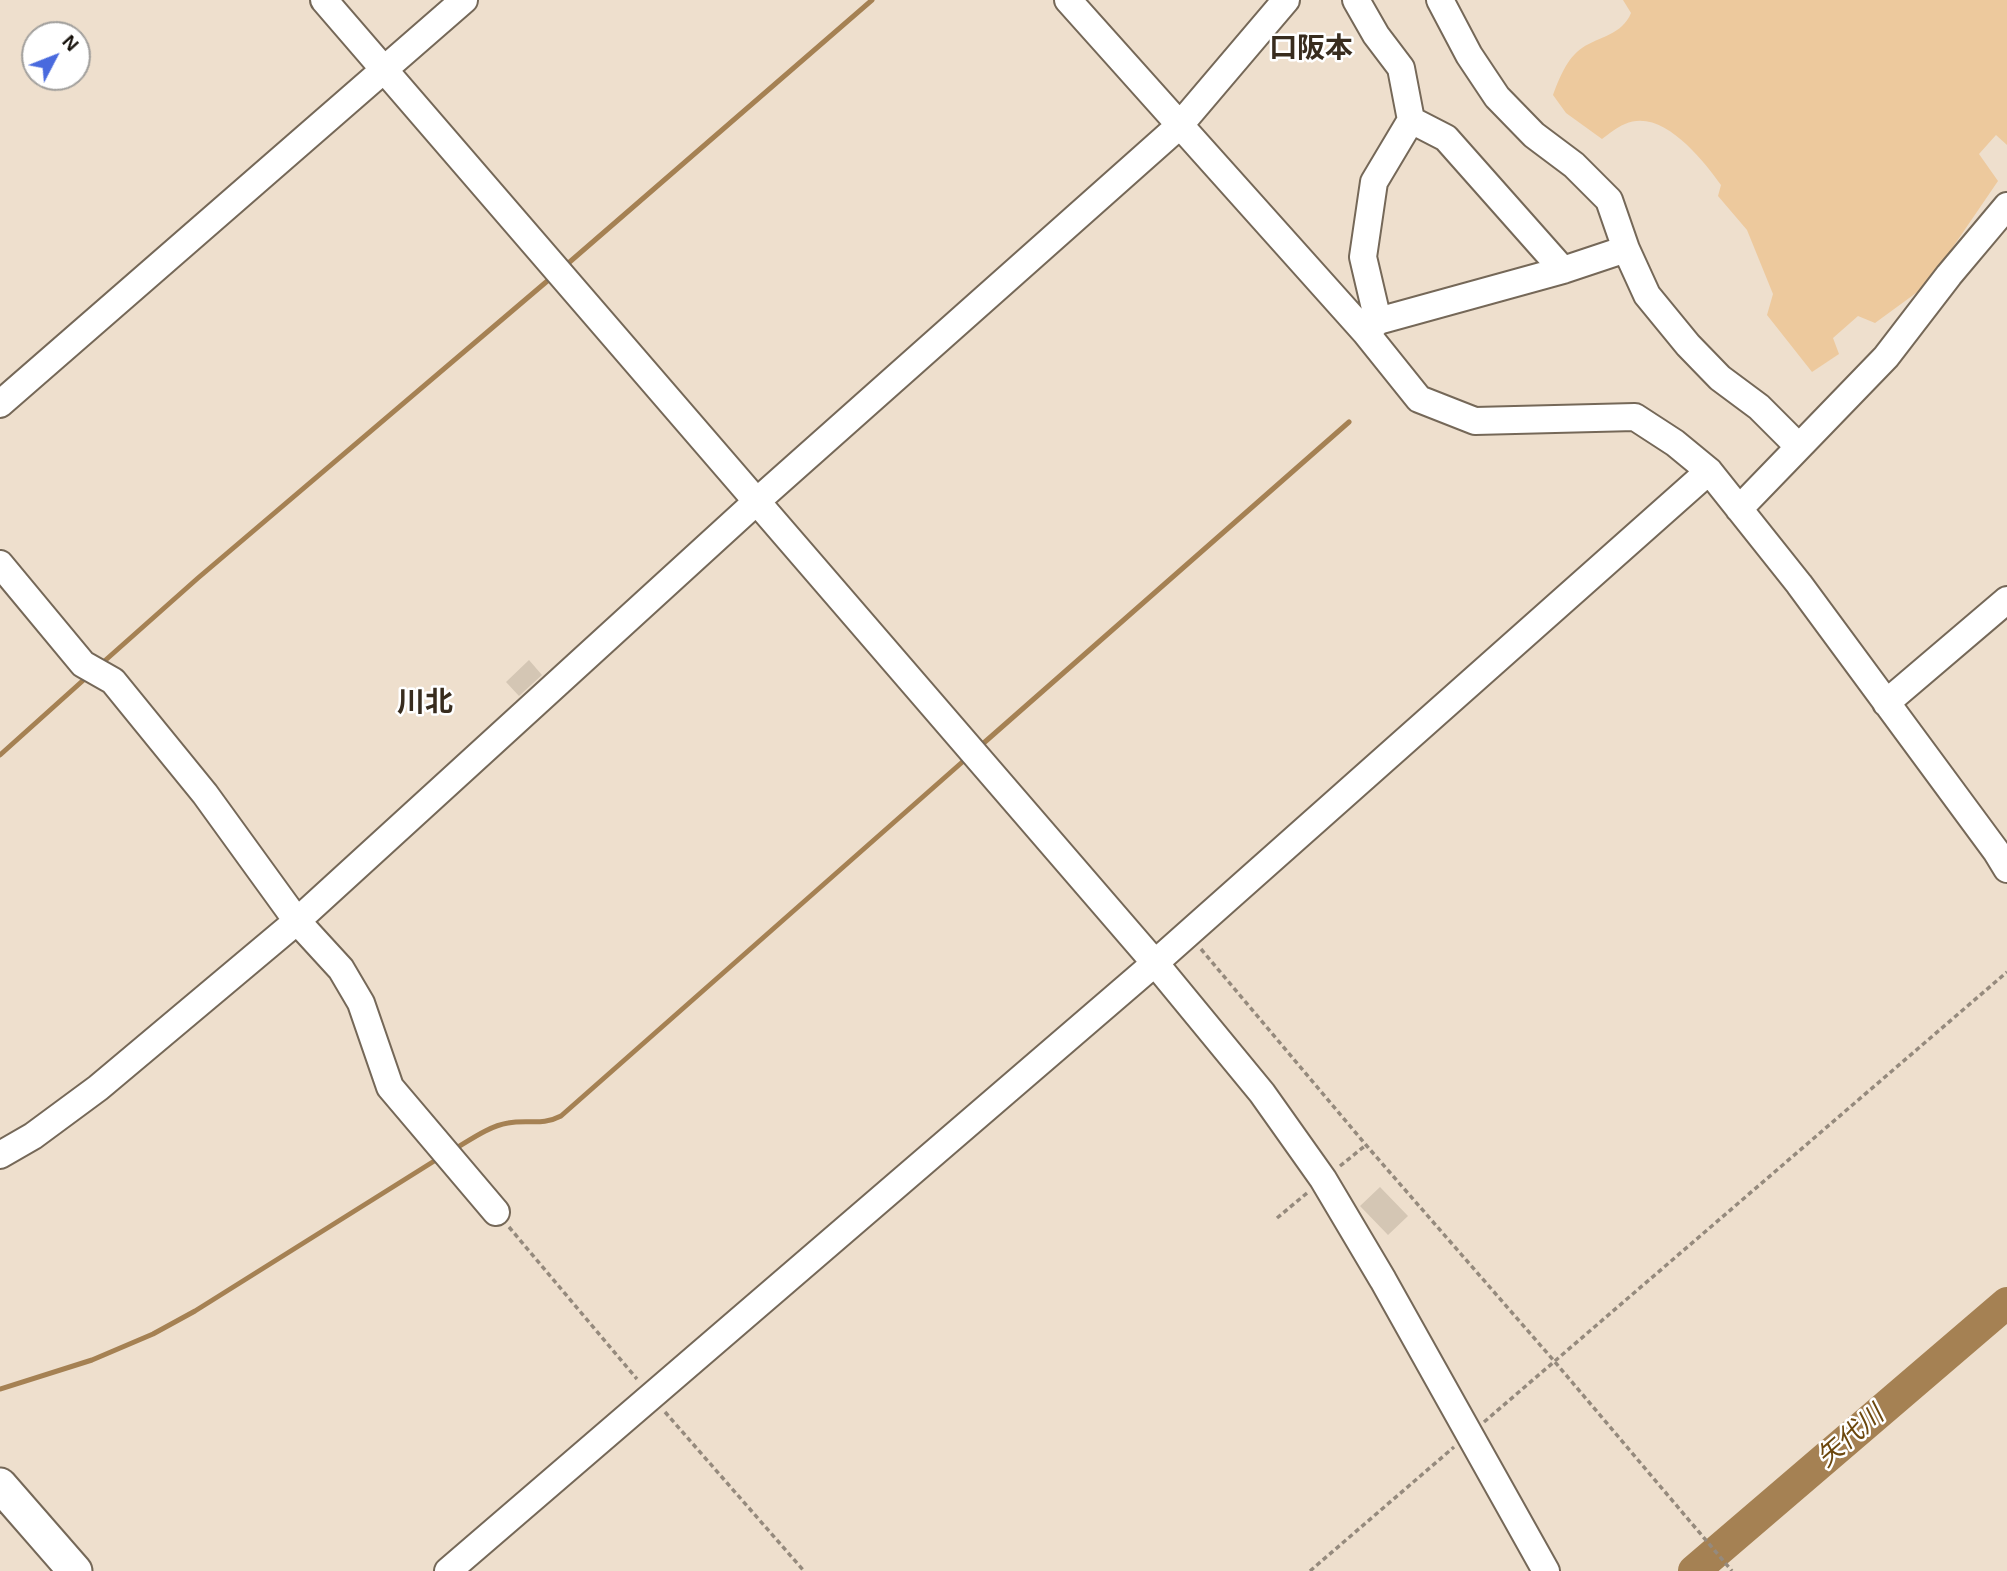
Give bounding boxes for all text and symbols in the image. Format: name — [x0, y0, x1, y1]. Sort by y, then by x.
north arrow — [21, 21, 91, 91]
text: N — [58, 31, 83, 55]
district label: 口阪本 — [1269, 32, 1353, 66]
district label: 川北 — [397, 686, 453, 720]
water label: 矢代川 — [1811, 1400, 1891, 1474]

